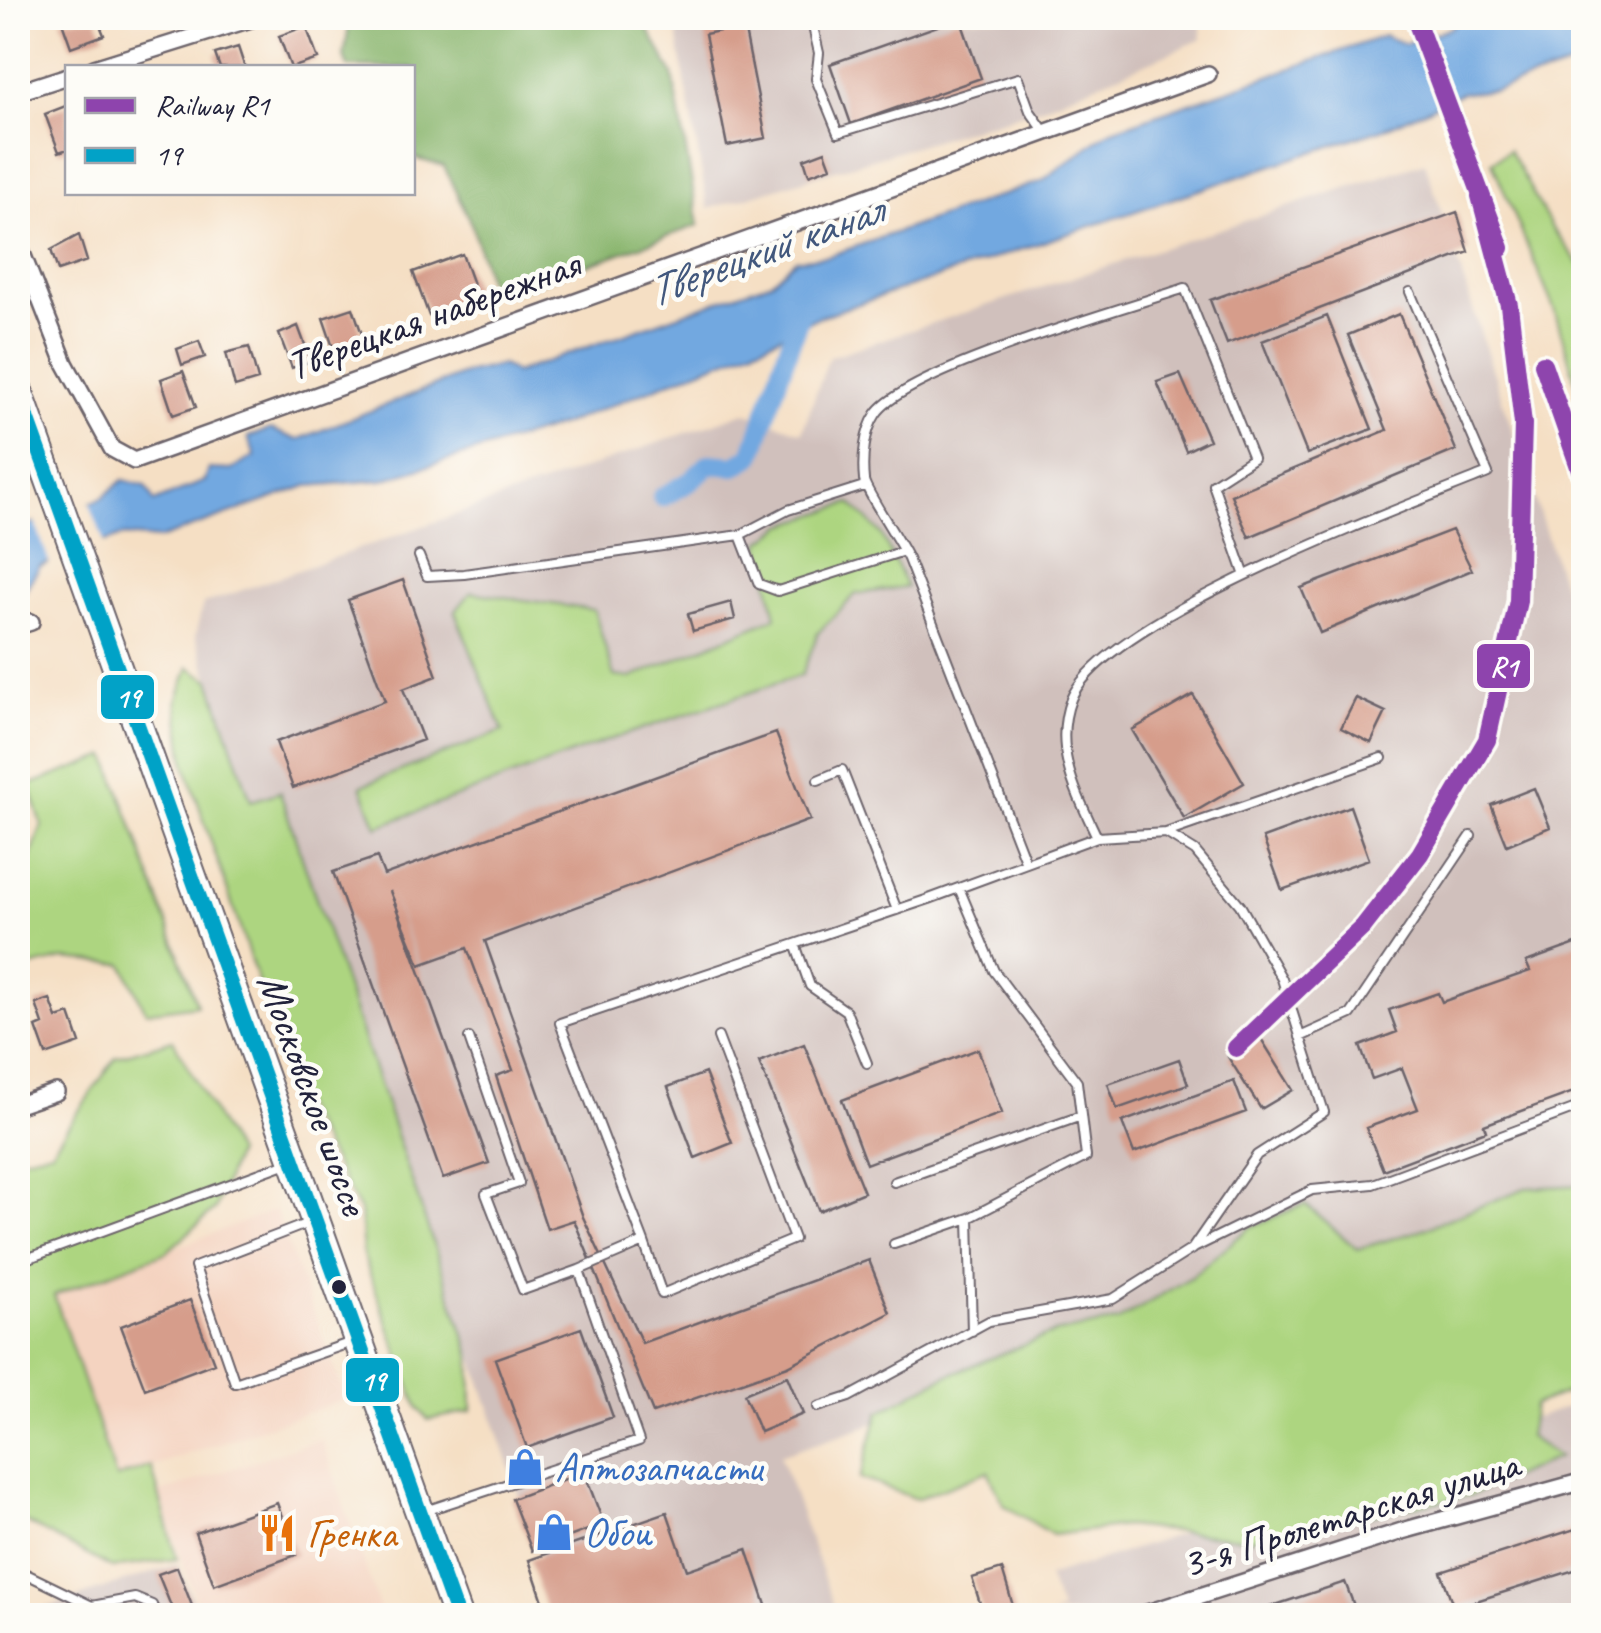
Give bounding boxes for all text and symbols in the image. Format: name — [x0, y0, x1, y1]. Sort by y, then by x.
legend — [65, 65, 415, 195]
text: Railway R1 — [155, 86, 271, 124]
text: 19 — [155, 136, 184, 174]
water label: Тверецкий канал — [639, 180, 896, 320]
street label: Тверецкая набережная — [279, 237, 589, 393]
line badge: R1 — [1475, 642, 1532, 690]
text: R1 — [1490, 649, 1521, 684]
line badge: 19 — [99, 673, 156, 721]
text: 19 — [116, 680, 144, 715]
street label: Московское шоссе — [245, 966, 382, 1224]
unlabelled marker — [329, 1277, 349, 1297]
line badge: 19 — [344, 1356, 401, 1404]
text: 19 — [361, 1363, 389, 1398]
street label: 3-я Пролетарская улица — [1175, 1436, 1528, 1590]
place label: Аптозапчасти — [555, 1441, 765, 1494]
shop icon: Аптозапчасти — [504, 1446, 546, 1488]
place label: Обои — [584, 1506, 653, 1559]
place label: Гренка — [307, 1507, 400, 1560]
shop icon: Обои — [533, 1511, 575, 1553]
restaurant icon: Гренка — [256, 1512, 298, 1554]

